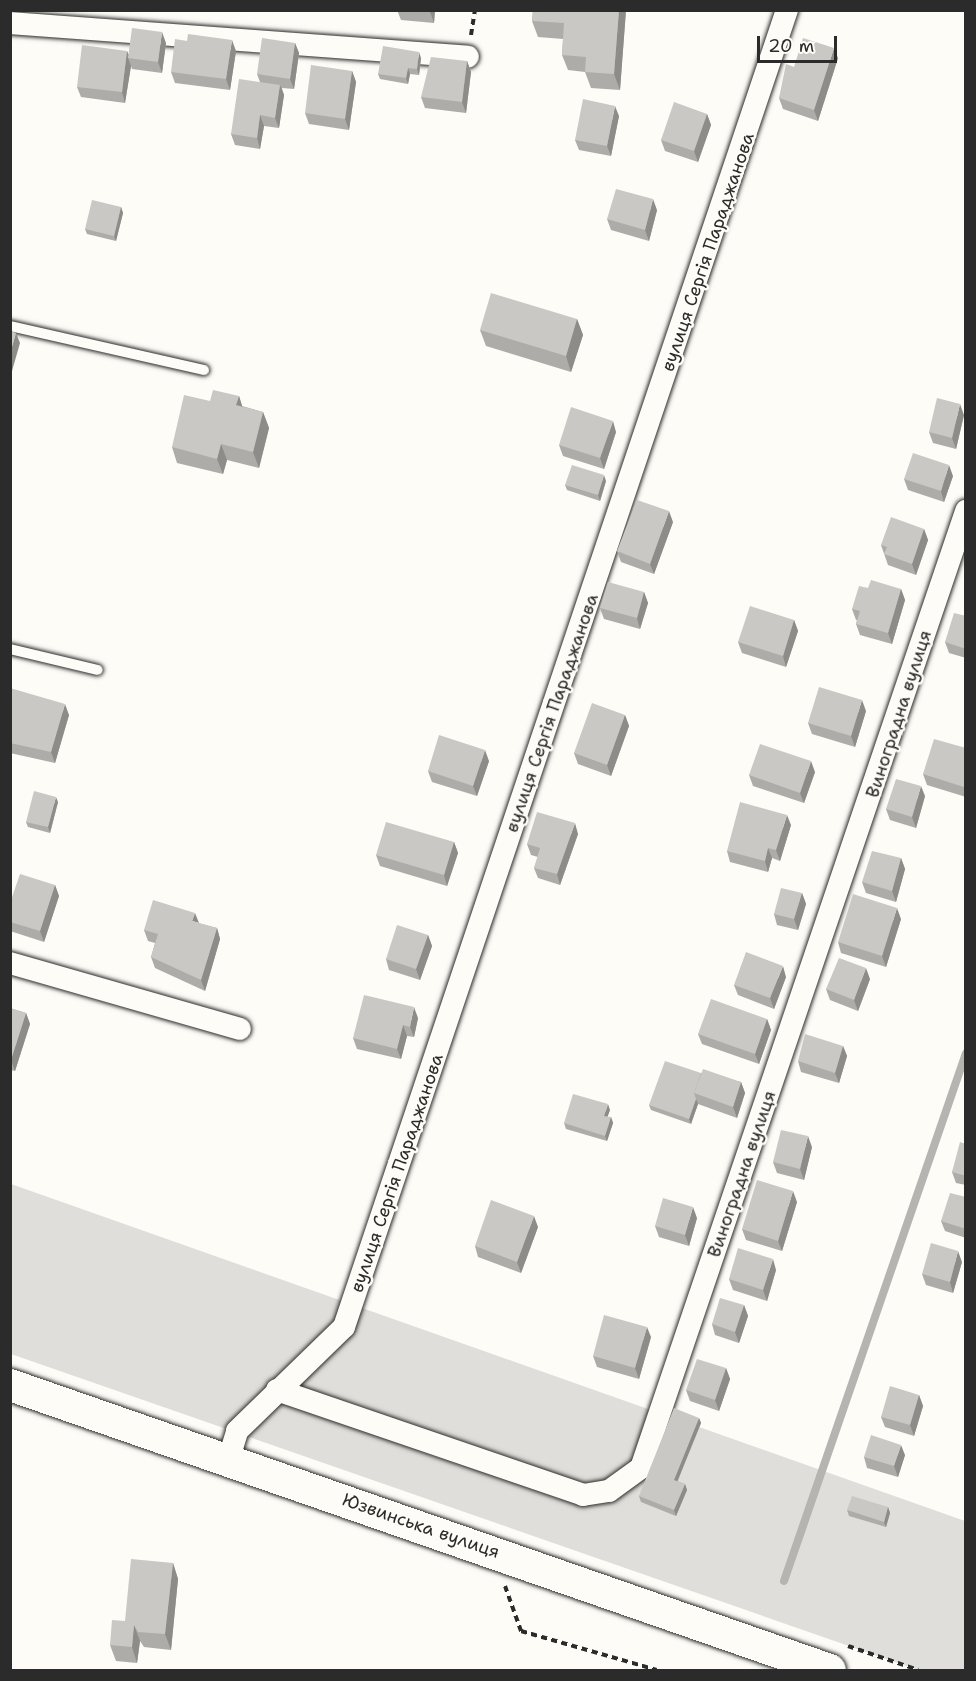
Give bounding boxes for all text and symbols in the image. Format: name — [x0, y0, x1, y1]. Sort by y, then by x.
scale bar — [760, 24, 840, 62]
text: 20 m — [768, 34, 814, 58]
street label: вулиця Сергія Параджанова — [657, 130, 759, 374]
street label: вулиця Сергія Параджанова — [501, 591, 603, 835]
street label: Виноградна вулиця — [862, 628, 936, 800]
street label: вулиця Сергія Параджанова — [346, 1051, 448, 1295]
street label: Виноградна вулиця — [703, 1088, 781, 1260]
street label: Юзвинська вулиця — [340, 1489, 502, 1563]

